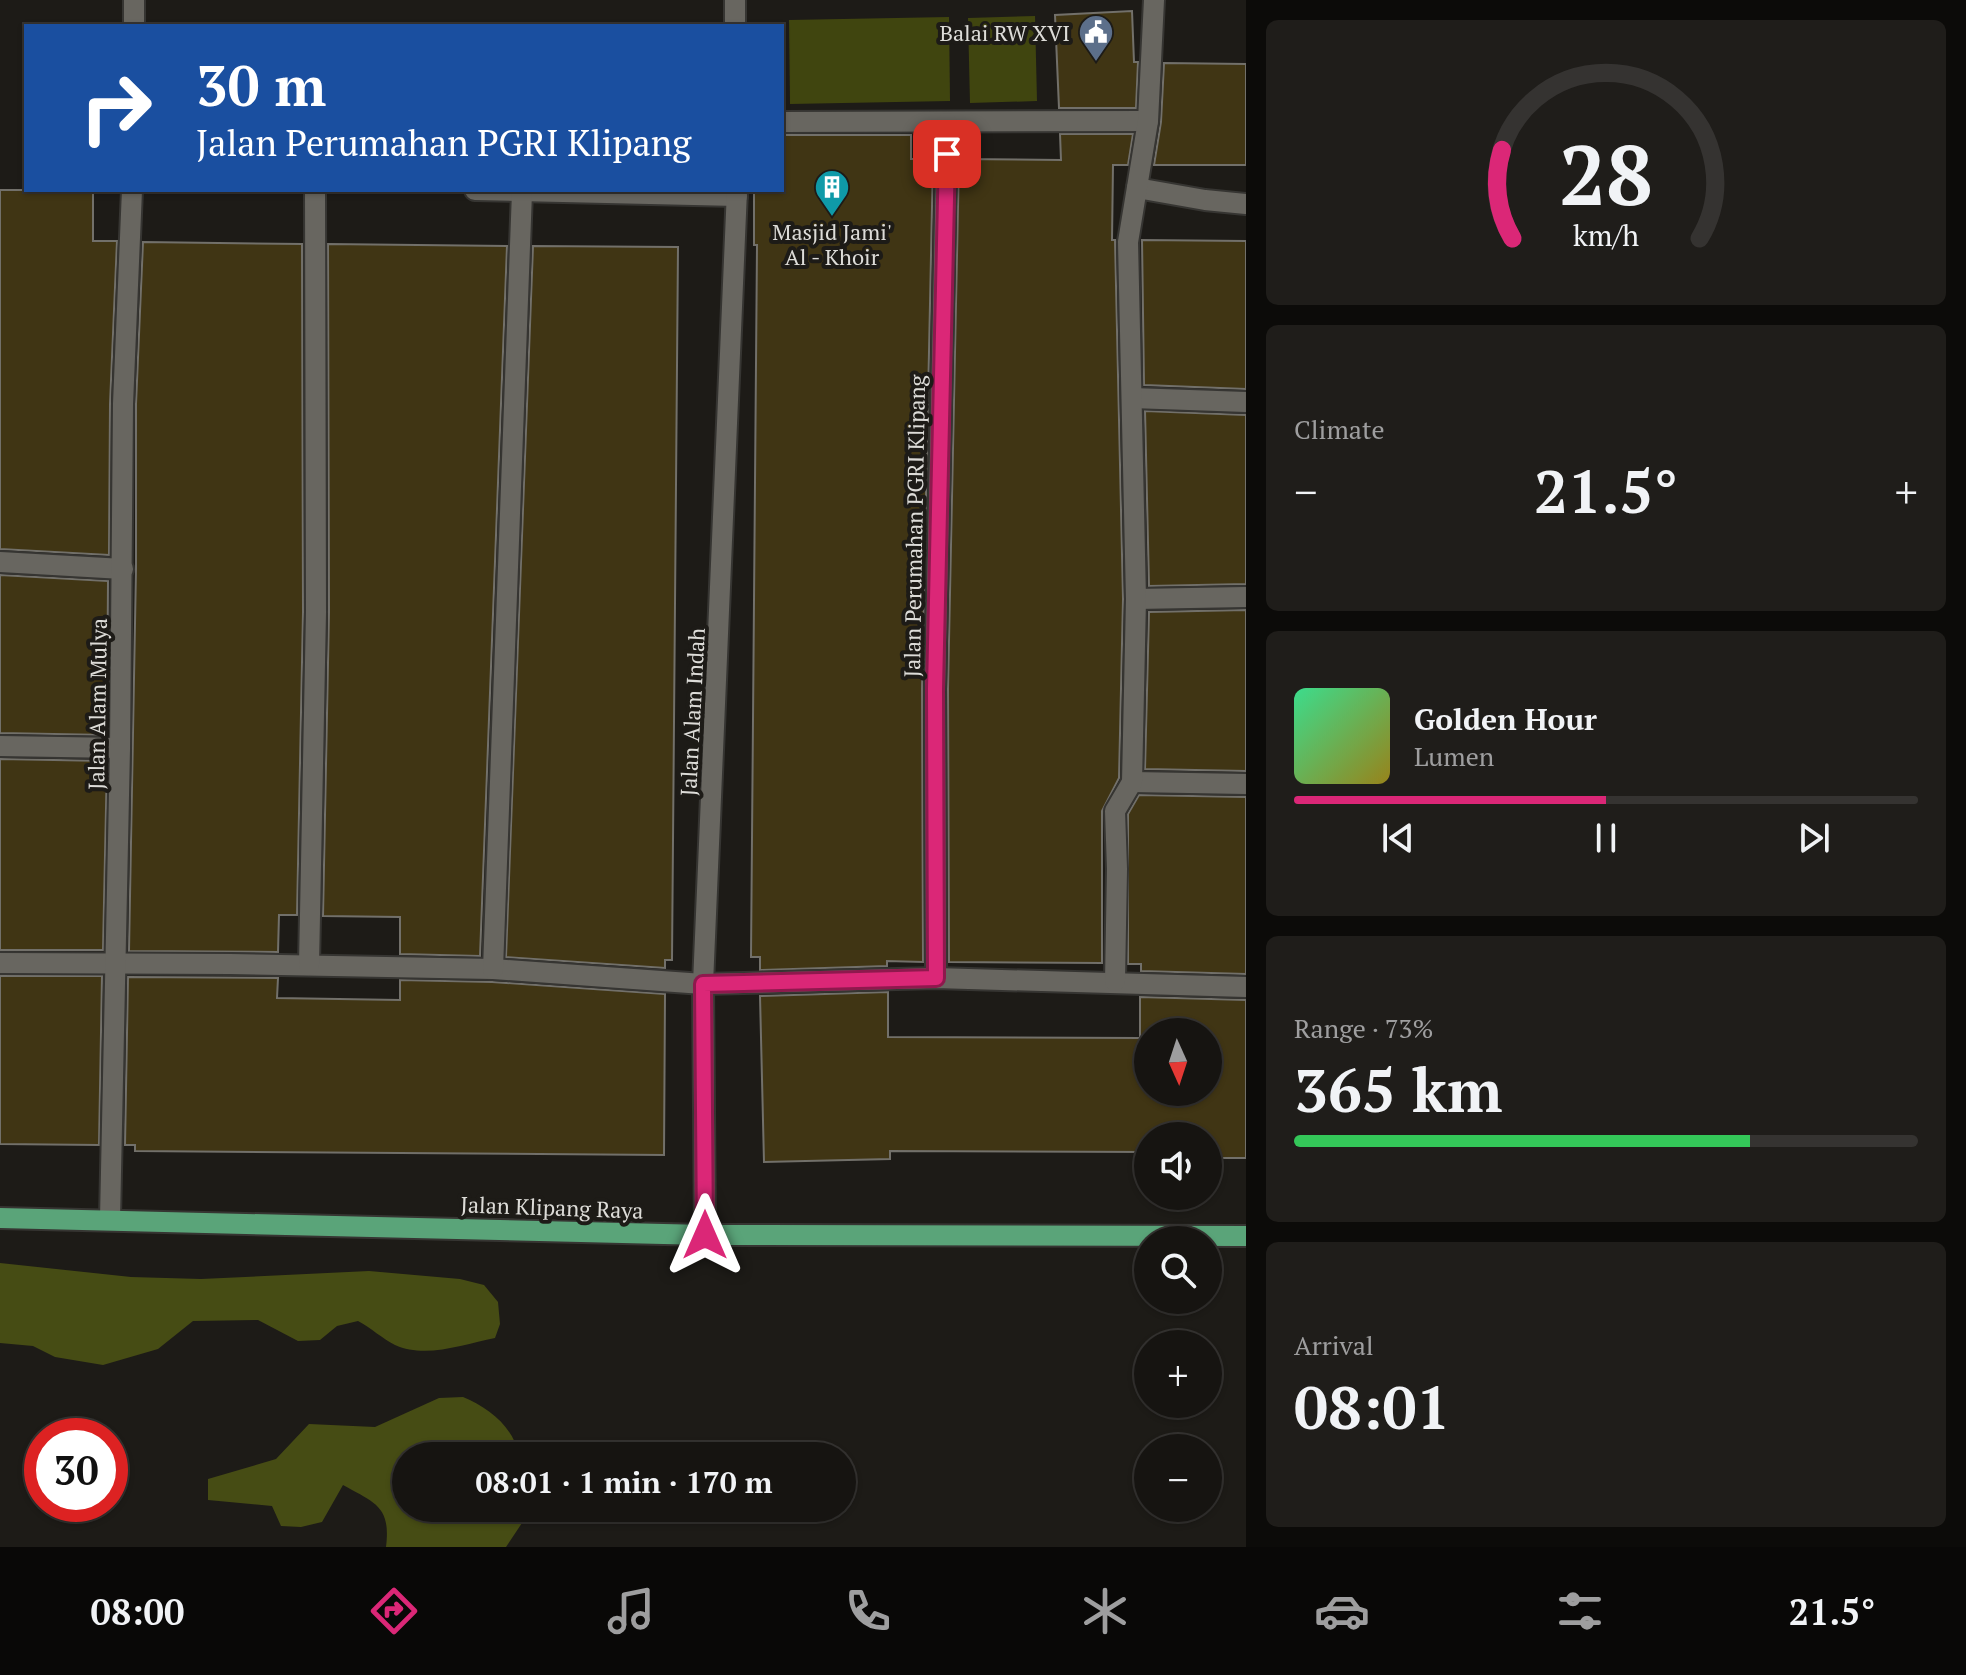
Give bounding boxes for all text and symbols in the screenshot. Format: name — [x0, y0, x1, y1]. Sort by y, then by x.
public building icon: Balai RW XVI — [1077, 13, 1115, 63]
place label: Balai RW XVI — [939, 18, 1070, 47]
text: 30 m — [196, 48, 326, 122]
icon: right — [64, 56, 168, 160]
text: 28 — [1559, 118, 1653, 228]
text: Jalan Perumahan PGRI Klipang — [196, 119, 691, 166]
pin — [913, 120, 981, 188]
icon: arrive — [925, 132, 969, 176]
building icon: Masjid Jami' Al - Khoir — [813, 168, 851, 218]
text: km/h — [1573, 216, 1639, 254]
place label: Masjid Jami' Al - Khoir — [772, 217, 892, 271]
street label: Jalan Perumahan PGRI Klipang — [897, 374, 931, 678]
text: Climate — [1294, 412, 1385, 446]
text: 21.5° — [1534, 451, 1678, 530]
text: − — [1294, 462, 1317, 521]
text: + — [1895, 462, 1918, 521]
street label: Jalan Alam Mulya — [81, 618, 113, 790]
street label: Jalan Alam Indah — [673, 627, 711, 797]
text: Golden Hour — [1414, 699, 1597, 739]
text: Lumen — [1414, 739, 1494, 773]
icon: previous — [1376, 816, 1420, 860]
icon: pause — [1584, 816, 1628, 860]
icon: next — [1792, 816, 1836, 860]
text: Range · 73% — [1294, 1011, 1433, 1045]
north arrow — [1134, 1018, 1222, 1106]
map controls — [1134, 1018, 1222, 1522]
text: 365 km — [1294, 1050, 1502, 1129]
button: sound — [1134, 1122, 1222, 1210]
street label: Jalan Klipang Raya — [460, 1189, 644, 1225]
position arrow — [663, 1193, 747, 1277]
button: search — [1134, 1226, 1222, 1314]
text: Arrival — [1294, 1328, 1374, 1362]
button: + — [1134, 1330, 1222, 1418]
text: 08:01 — [1294, 1367, 1450, 1446]
speed limit sign: 30 — [24, 1418, 128, 1522]
button: − — [1134, 1434, 1222, 1522]
text: 08:01 · 1 min · 170 m — [476, 1462, 772, 1502]
icon: directions — [366, 1583, 422, 1639]
icon: music — [603, 1583, 659, 1639]
icon: phone — [840, 1583, 896, 1639]
icon: climate — [1077, 1583, 1133, 1639]
icon: car — [1314, 1583, 1370, 1639]
icon: filters — [1552, 1583, 1608, 1639]
text: 08:00 — [91, 1588, 184, 1635]
text: 21.5° — [1789, 1588, 1875, 1635]

